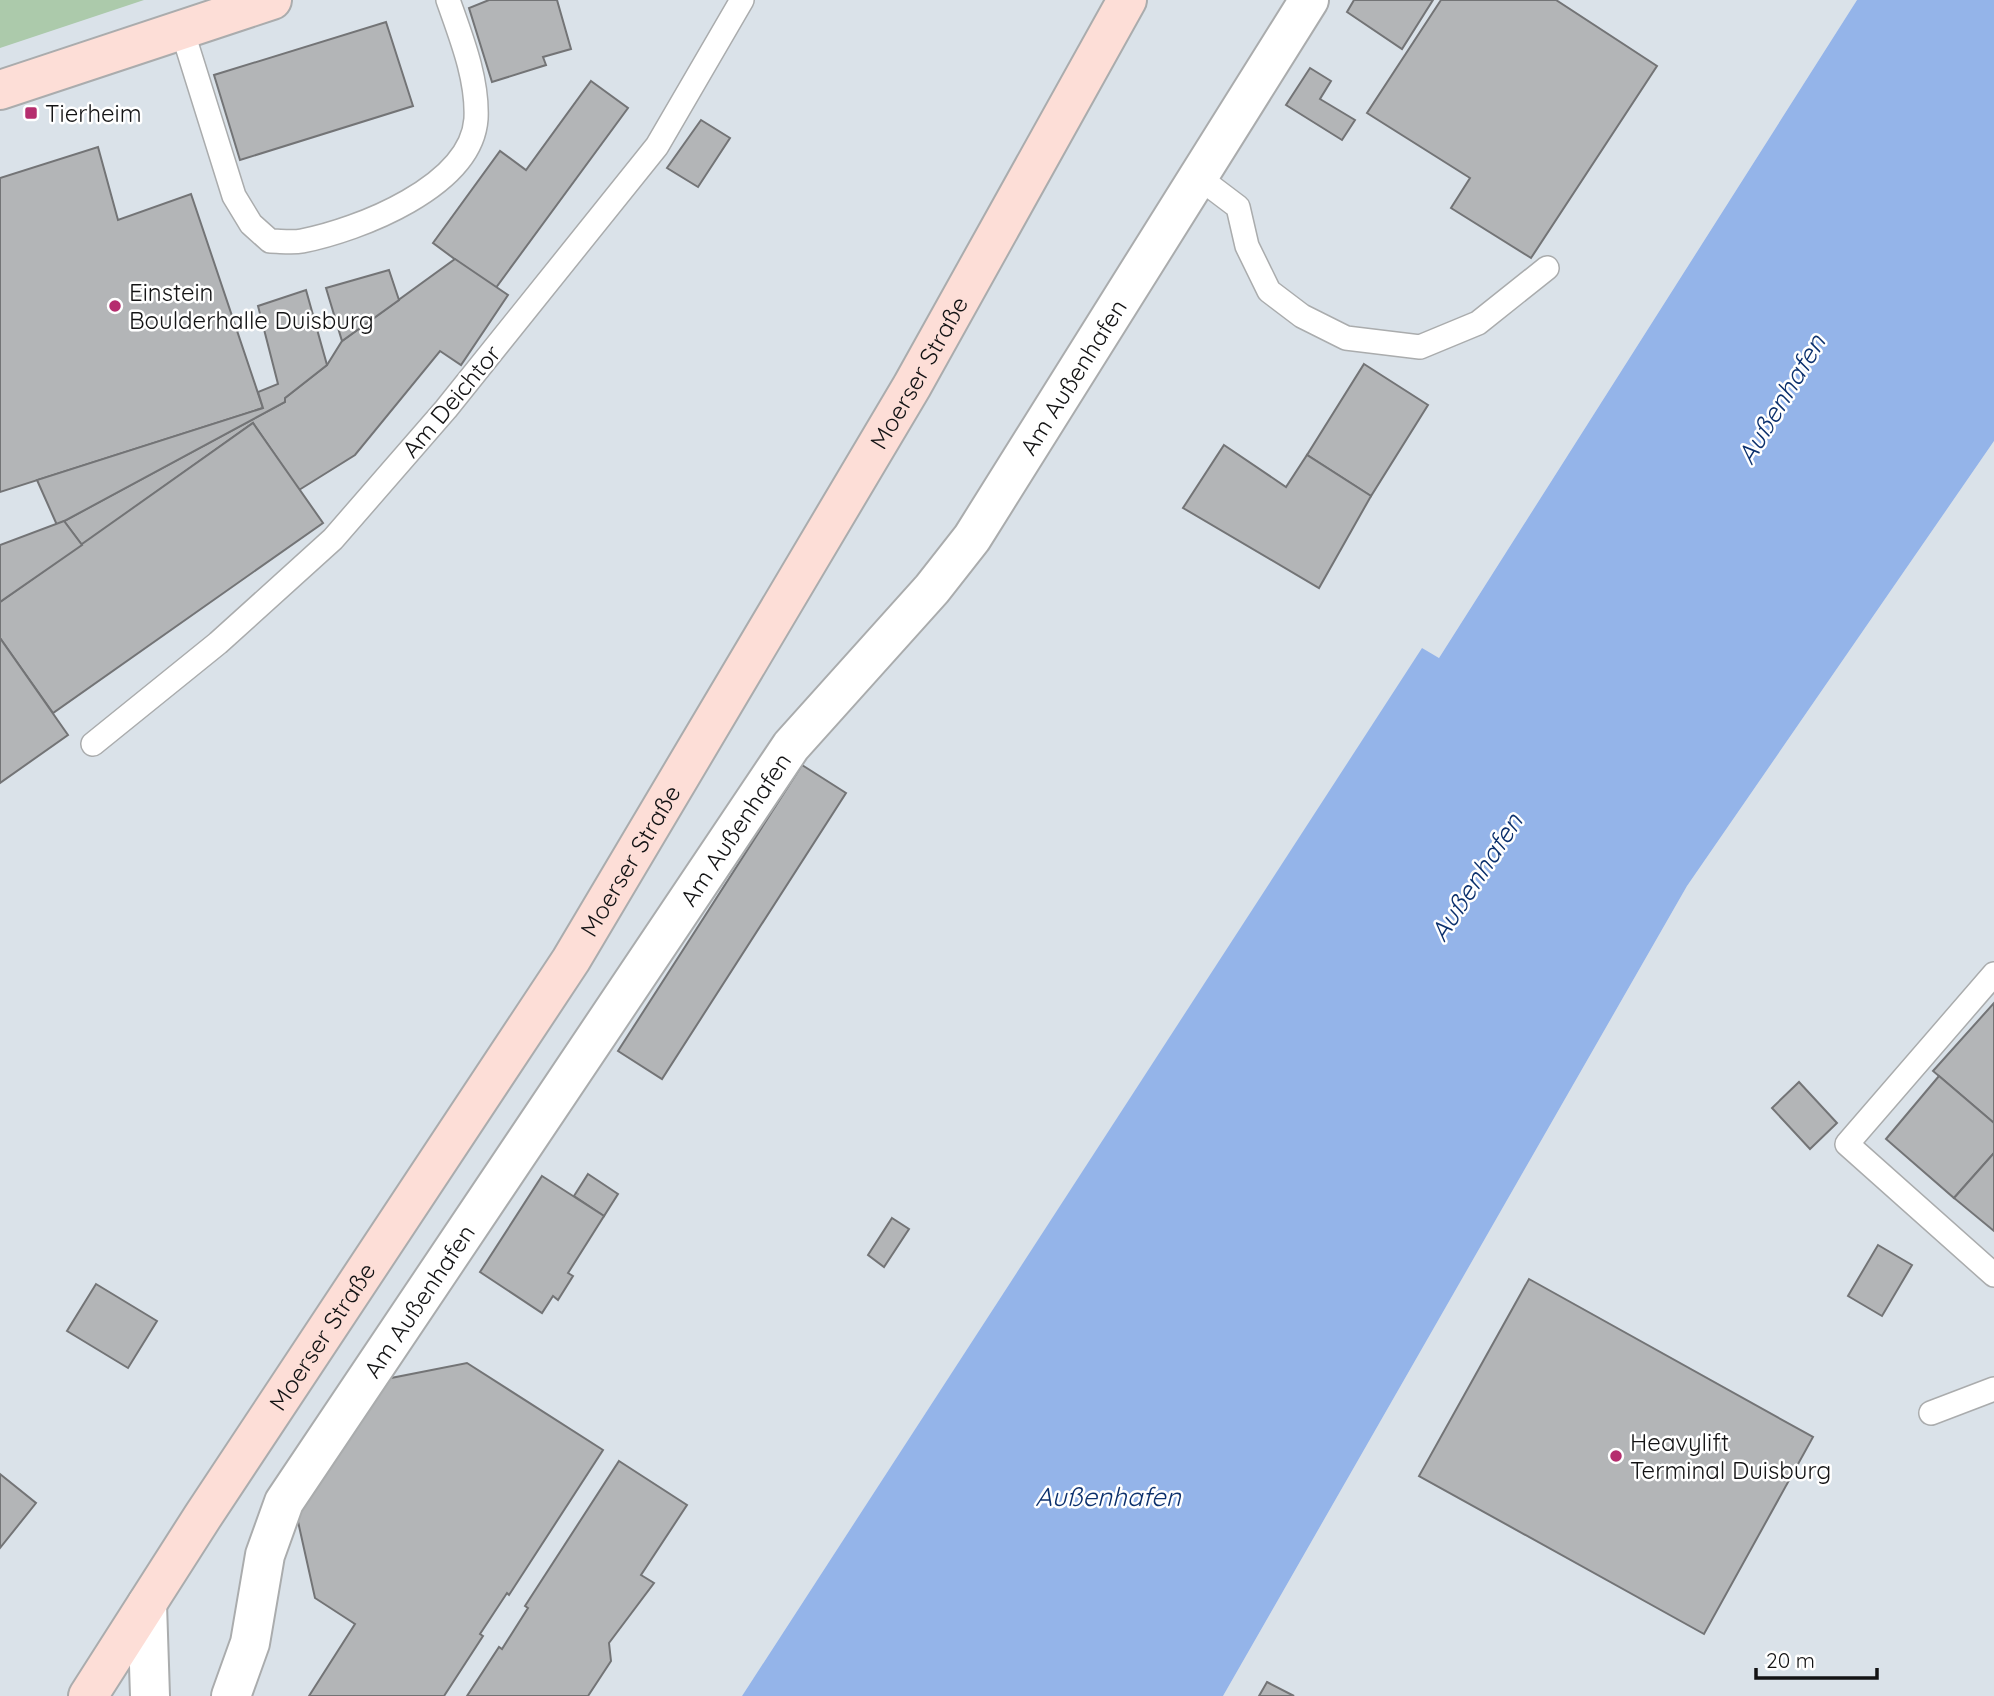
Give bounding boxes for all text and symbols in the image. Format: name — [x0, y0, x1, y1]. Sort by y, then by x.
place label: Tierheim — [45, 98, 142, 128]
marker: Tierheim — [23, 105, 39, 121]
place label: Einstein Boulderhalle Duisburg — [129, 277, 374, 335]
street label: Moerser Straße — [863, 291, 974, 454]
street label: Am Außenhafen — [1013, 293, 1133, 460]
marker: Einstein Boulderhalle Duisburg — [107, 298, 123, 314]
water label: Außenhafen — [1729, 327, 1833, 470]
street label: Am Deichtor — [395, 339, 507, 463]
street label: Am Außenhafen — [673, 747, 797, 912]
street label: Moerser Straße — [573, 779, 687, 942]
water label: Außenhafen — [1423, 806, 1530, 947]
street label: Am Außenhafen — [357, 1219, 481, 1383]
street label: Moerser Straße — [262, 1257, 382, 1416]
place label: Heavylift Terminal Duisburg — [1630, 1427, 1831, 1485]
marker: Heavylift Terminal Duisburg — [1608, 1448, 1624, 1464]
water label: Außenhafen — [1035, 1480, 1182, 1513]
scale bar — [1756, 1636, 1877, 1680]
text: 20 m — [1766, 1647, 1815, 1673]

